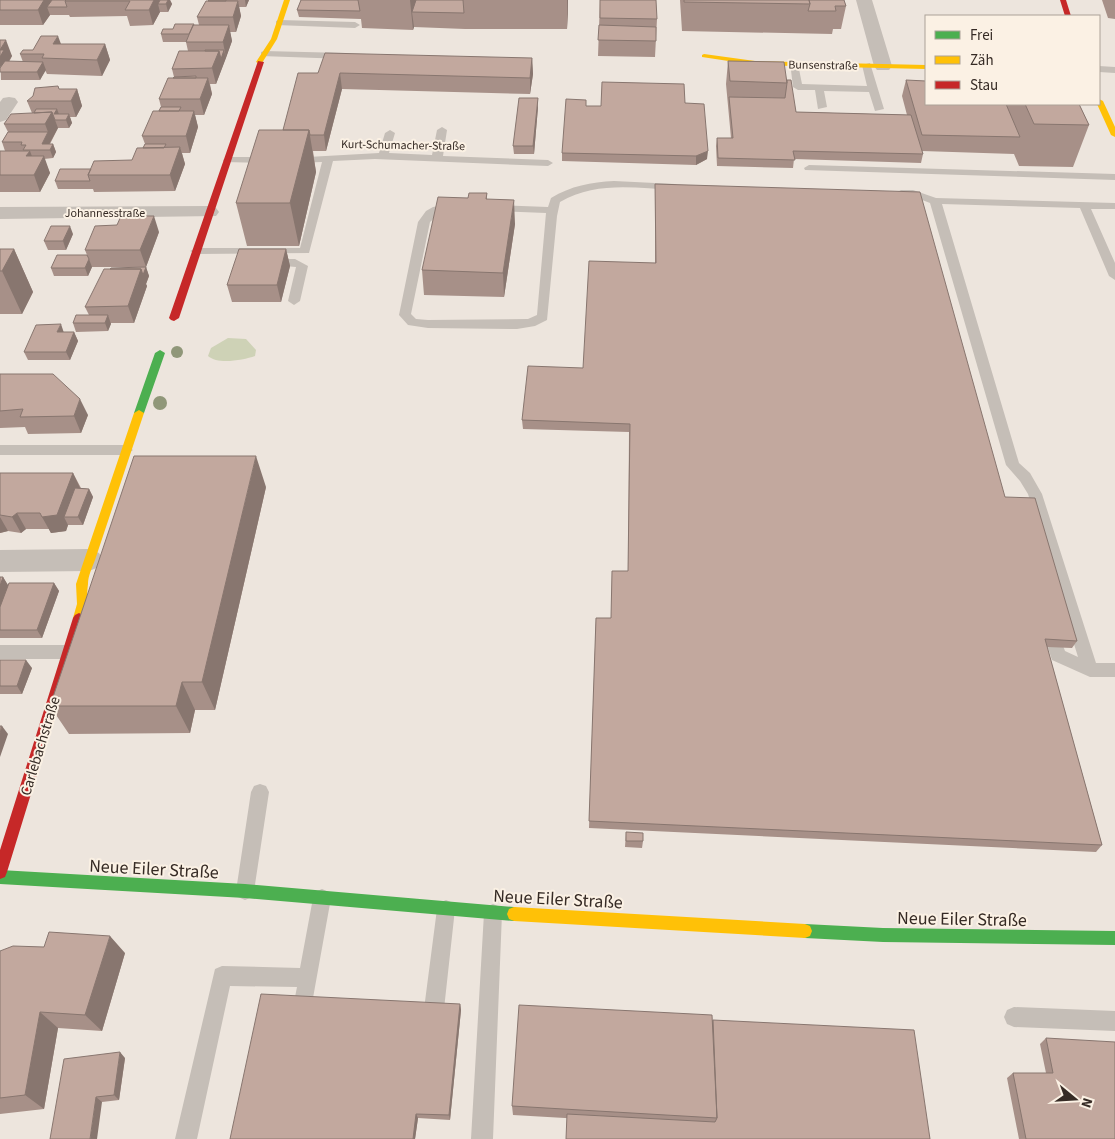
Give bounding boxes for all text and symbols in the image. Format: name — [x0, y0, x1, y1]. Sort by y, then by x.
legend — [925, 15, 1100, 105]
text: Frei — [970, 25, 993, 46]
text: Zäh — [970, 50, 994, 71]
street label: Bunsenstraße — [788, 56, 858, 75]
text: Stau — [970, 75, 998, 96]
street label: Kurt-Schumacher-Straße — [341, 136, 465, 155]
street label: Johannesstraße — [65, 205, 145, 222]
street label: Carlebachstraße — [15, 694, 66, 798]
street label: Neue Eiler Straße — [89, 854, 219, 885]
street label: Neue Eiler Straße — [493, 884, 623, 915]
street label: Neue Eiler Straße — [897, 906, 1027, 933]
north arrow — [1050, 1074, 1100, 1124]
text: N — [1075, 1095, 1097, 1110]

